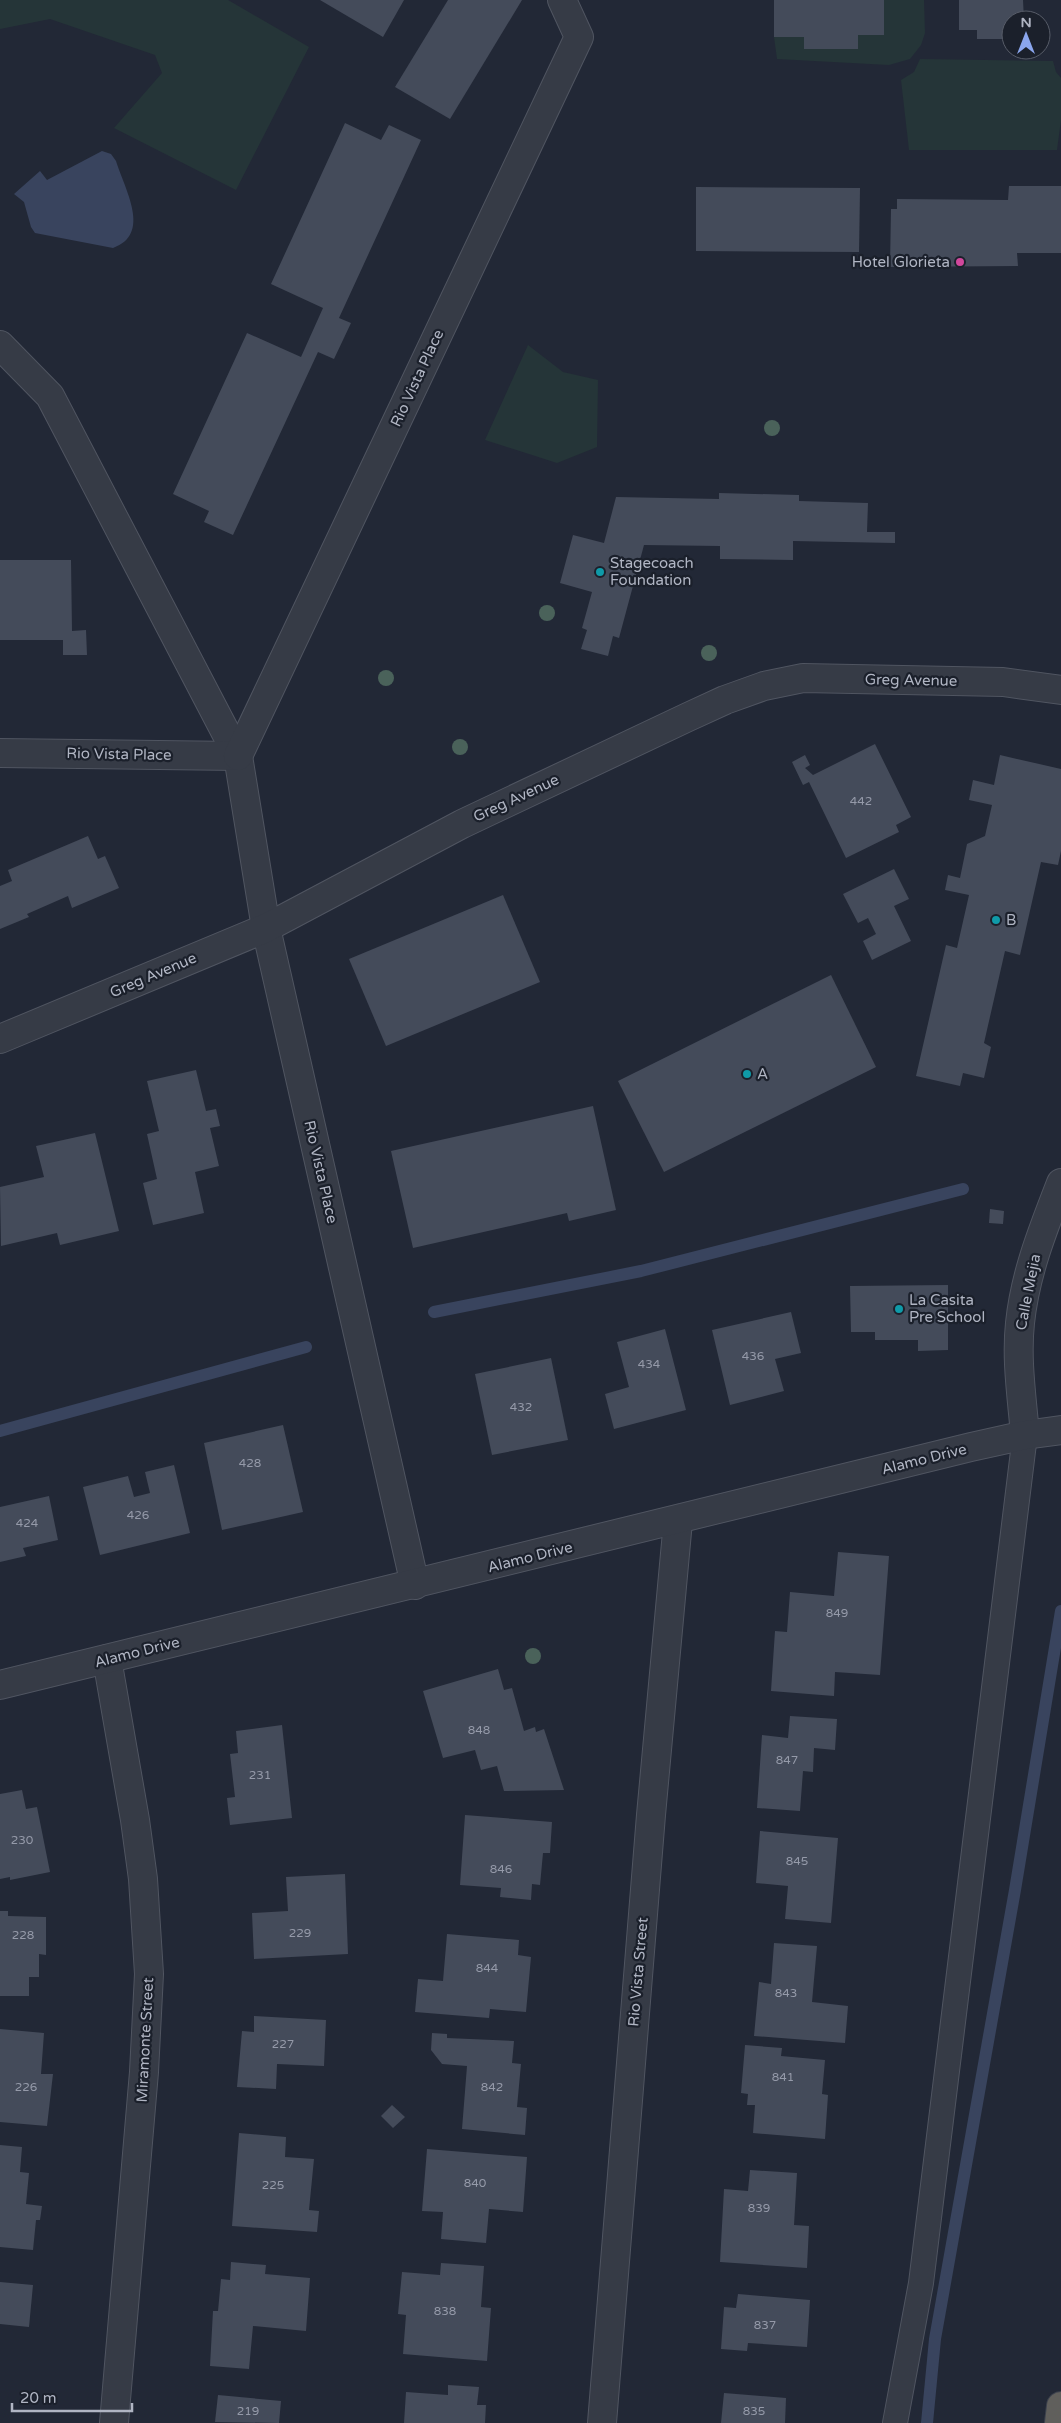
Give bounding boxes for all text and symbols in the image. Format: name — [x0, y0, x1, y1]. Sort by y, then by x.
north arrow — [1001, 10, 1051, 60]
text: N — [1020, 14, 1032, 31]
place label: Hotel Glorieta — [852, 253, 950, 271]
marker: Hotel Glorieta — [954, 256, 966, 268]
street label: Rio Vista Place — [387, 327, 447, 429]
place label: Stagecoach Foundation — [610, 554, 694, 589]
marker: Stagecoach Foundation — [594, 566, 606, 578]
street label: Greg Avenue — [865, 670, 957, 690]
street label: Rio Vista Place — [66, 744, 172, 764]
street label: Greg Avenue — [470, 770, 562, 826]
house number: 442 — [850, 794, 872, 808]
place label: B — [1006, 911, 1016, 929]
marker: B — [990, 914, 1002, 926]
street label: Greg Avenue — [107, 949, 199, 1001]
place label: A — [757, 1065, 768, 1083]
marker: A — [741, 1068, 753, 1080]
street label: Rio Vista Place — [300, 1119, 342, 1225]
street label: Calle Mejia — [1012, 1252, 1044, 1332]
place label: La Casita Pre School — [909, 1291, 985, 1326]
marker: La Casita Pre School — [893, 1303, 905, 1315]
house number: 436 — [742, 1349, 764, 1363]
house number: 434 — [638, 1357, 661, 1371]
house number: 432 — [510, 1400, 532, 1414]
street label: Alamo Drive — [880, 1440, 968, 1478]
house number: 428 — [239, 1456, 261, 1470]
house number: 426 — [127, 1508, 149, 1522]
house number: 424 — [16, 1516, 39, 1530]
street label: Alamo Drive — [486, 1538, 574, 1576]
house number: 849 — [826, 1606, 848, 1620]
street label: Alamo Drive — [93, 1633, 181, 1671]
house number: 848 — [468, 1723, 490, 1737]
house number: 847 — [776, 1753, 798, 1767]
house number: 231 — [249, 1768, 271, 1782]
house number: 230 — [11, 1833, 34, 1847]
house number: 845 — [786, 1854, 808, 1868]
house number: 846 — [490, 1862, 512, 1876]
street label: Rio Vista Street — [624, 1916, 652, 2027]
house number: 229 — [289, 1926, 311, 1940]
house number: 228 — [12, 1928, 34, 1942]
house number: 844 — [476, 1961, 499, 1975]
street label: Miramonte Street — [133, 1977, 157, 2103]
house number: 843 — [775, 1986, 797, 2000]
house number: 227 — [272, 2037, 294, 2051]
house number: 841 — [772, 2070, 794, 2084]
house number: 226 — [15, 2080, 37, 2094]
house number: 842 — [481, 2080, 503, 2094]
house number: 840 — [464, 2176, 487, 2190]
house number: 225 — [262, 2178, 284, 2192]
house number: 839 — [748, 2201, 770, 2215]
house number: 838 — [434, 2304, 456, 2318]
house number: 837 — [754, 2318, 776, 2332]
scale bar — [12, 2380, 132, 2412]
text: 20 m — [20, 2389, 57, 2407]
house number: 219 — [237, 2404, 259, 2418]
house number: 835 — [743, 2404, 765, 2418]

